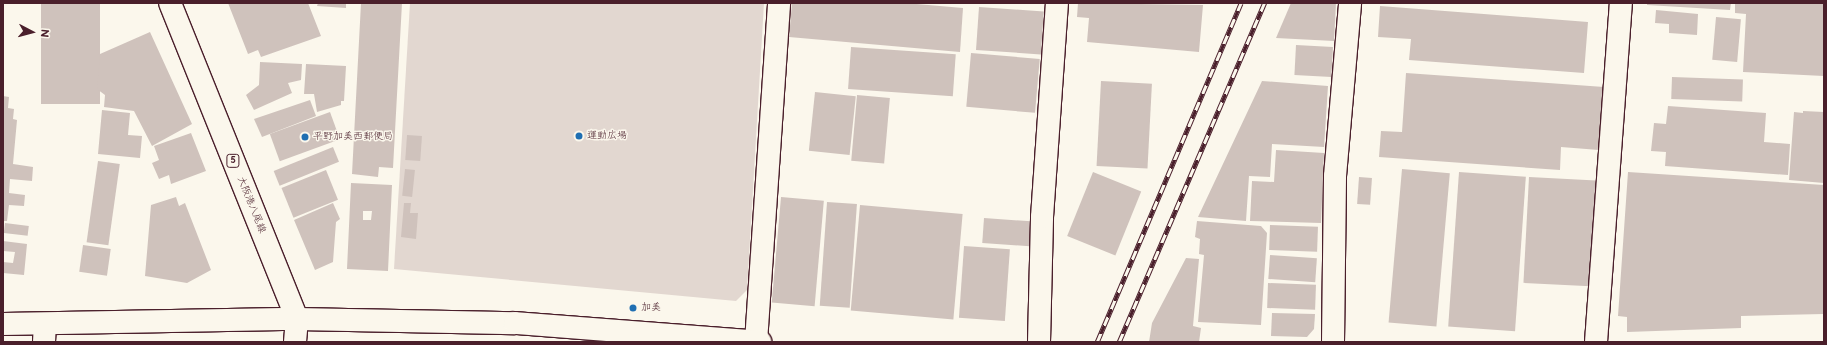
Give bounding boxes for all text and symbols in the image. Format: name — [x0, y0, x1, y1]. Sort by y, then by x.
north arrow — [12, 12, 52, 52]
text: N — [38, 29, 51, 38]
place label: 運動広場 — [587, 130, 627, 142]
place label: 平野加美西郵便局 — [313, 131, 393, 143]
marker: 運動広場 — [574, 131, 584, 141]
marker: 平野加美西郵便局 — [300, 132, 310, 142]
road number: 5 — [226, 154, 240, 168]
street label: 大阪港八尾線 — [234, 175, 268, 235]
place label: 加美 — [641, 302, 661, 314]
marker: 加美 — [628, 303, 638, 313]

